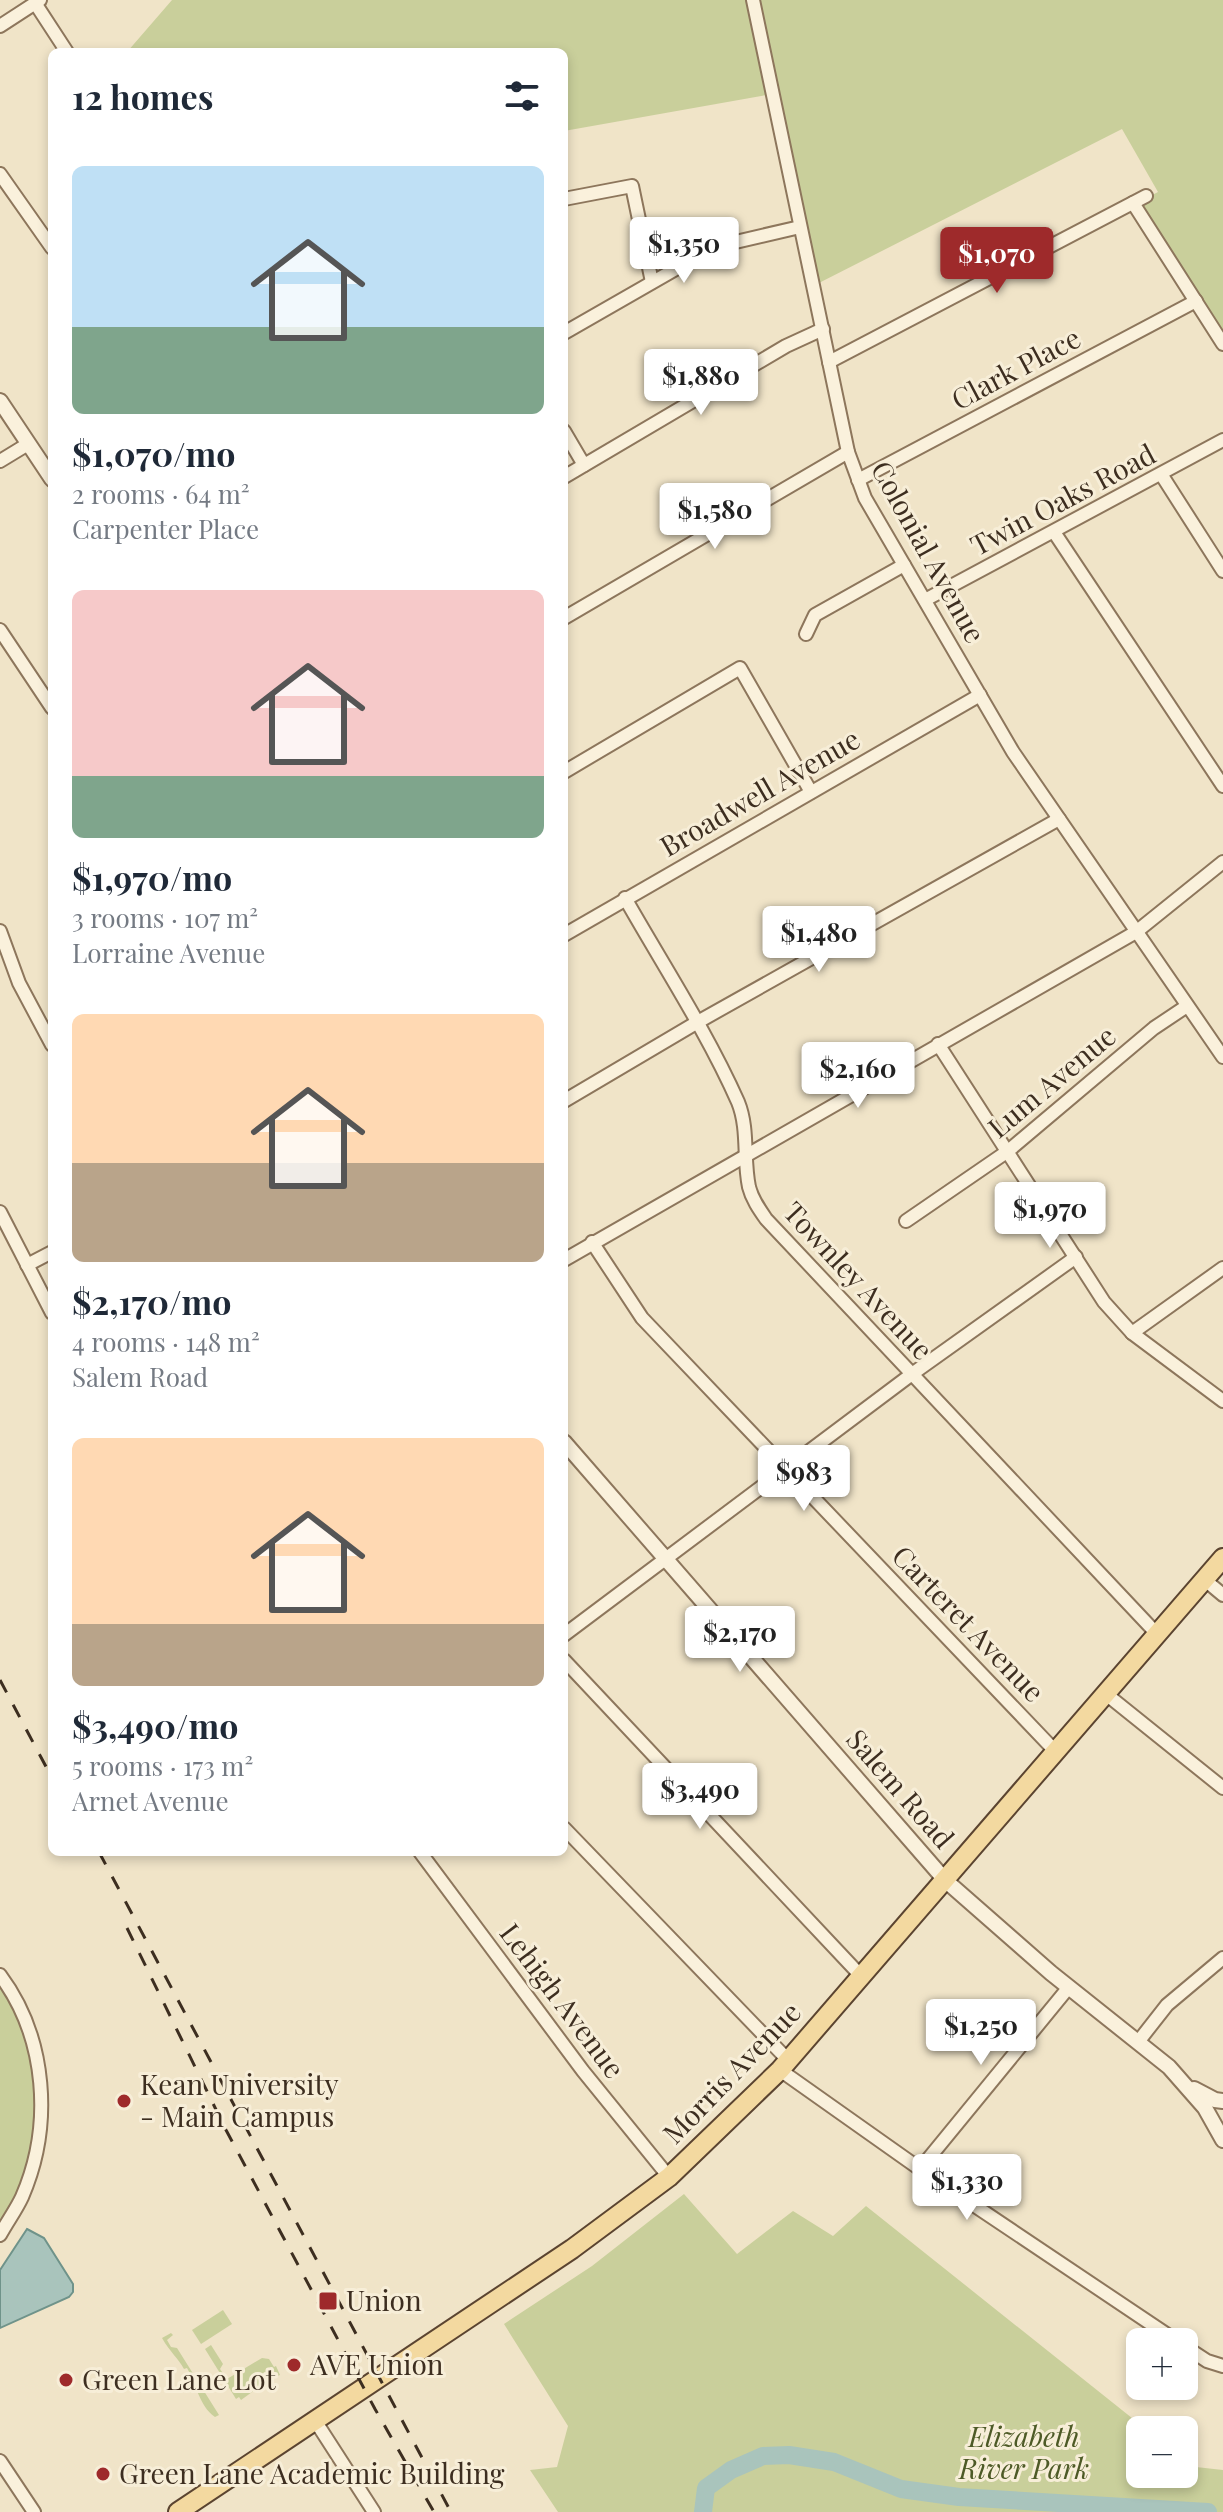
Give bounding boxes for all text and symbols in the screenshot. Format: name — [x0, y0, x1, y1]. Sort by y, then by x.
text: 12 homes — [72, 73, 213, 119]
icon: filters — [500, 74, 544, 118]
pin: $1,350 — [619, 217, 749, 285]
icon: home — [236, 218, 380, 362]
text: $1,350 — [648, 225, 720, 260]
pin: $1,070 — [932, 227, 1062, 295]
text: $1,070 — [958, 235, 1036, 270]
street label: Clark Place — [944, 318, 1086, 417]
pin: $1,880 — [636, 349, 766, 417]
text: $1,880 — [662, 357, 740, 392]
text: $1,070/mo — [72, 430, 236, 476]
street label: Twin Oaks Road — [963, 434, 1161, 563]
street label: Colonial Avenue — [864, 454, 995, 649]
text: 2 rooms · 64 m² — [72, 476, 250, 511]
pin: $1,580 — [650, 483, 780, 551]
text: $1,580 — [678, 491, 752, 526]
text: Carpenter Place — [72, 511, 259, 546]
icon: home — [236, 642, 380, 786]
street label: Broadwell Avenue — [653, 720, 866, 864]
text: $1,970/mo — [72, 854, 232, 900]
text: 3 rooms · 107 m² — [72, 900, 258, 935]
pin: $1,480 — [754, 906, 884, 974]
text: $1,480 — [780, 914, 858, 949]
text: Lorraine Avenue — [72, 935, 265, 970]
street label: Lum Avenue — [979, 1017, 1123, 1145]
pin: $2,160 — [793, 1042, 923, 1110]
text: $2,160 — [820, 1050, 896, 1085]
icon: home — [236, 1066, 380, 1210]
pin: $1,970 — [985, 1182, 1115, 1250]
text: $1,970 — [1013, 1190, 1087, 1225]
street label: Townley Avenue — [776, 1193, 942, 1367]
text: $2,170/mo — [72, 1278, 231, 1324]
text: 4 rooms · 148 m² — [72, 1324, 260, 1359]
text: Salem Road — [72, 1359, 208, 1394]
pin: $983 — [757, 1445, 851, 1513]
text: $983 — [776, 1453, 832, 1488]
icon: home — [236, 1490, 380, 1634]
street label: Carteret Avenue — [885, 1537, 1053, 1709]
pin: $2,170 — [675, 1606, 805, 1674]
text: $2,170 — [703, 1614, 777, 1649]
text: $3,490/mo — [72, 1702, 238, 1748]
street label: Salem Road — [839, 1721, 963, 1855]
text: 5 rooms · 173 m² — [72, 1748, 253, 1783]
pin: $3,490 — [635, 1763, 765, 1831]
text: $3,490 — [660, 1771, 740, 1806]
text: Arnet Avenue — [72, 1783, 229, 1818]
street label: Lehigh Avenue — [493, 1915, 634, 2085]
street label: Morris Avenue — [654, 1993, 808, 2151]
pin: $1,250 — [916, 1999, 1046, 2067]
text: $1,250 — [944, 2007, 1018, 2042]
place label: Kean University - Main Campus — [140, 2065, 339, 2134]
marker: Kean University - Main Campus — [115, 2092, 133, 2110]
pin: $1,330 — [902, 2154, 1032, 2222]
text: $1,330 — [930, 2162, 1004, 2197]
place label: Union — [346, 2281, 422, 2318]
marker: Union — [317, 2290, 339, 2312]
map controls — [1126, 2328, 1198, 2488]
button: + — [1126, 2328, 1198, 2400]
place label: AVE Union — [309, 2345, 444, 2382]
marker: AVE Union — [285, 2356, 303, 2374]
place label: Green Lane Lot — [82, 2360, 277, 2397]
marker: Green Lane Lot — [57, 2371, 75, 2389]
button: − — [1126, 2416, 1198, 2488]
park label: Elizabeth River Park — [958, 2417, 1089, 2486]
place label: Green Lane Academic Building — [119, 2454, 505, 2491]
marker: Green Lane Academic Building — [94, 2465, 112, 2483]

